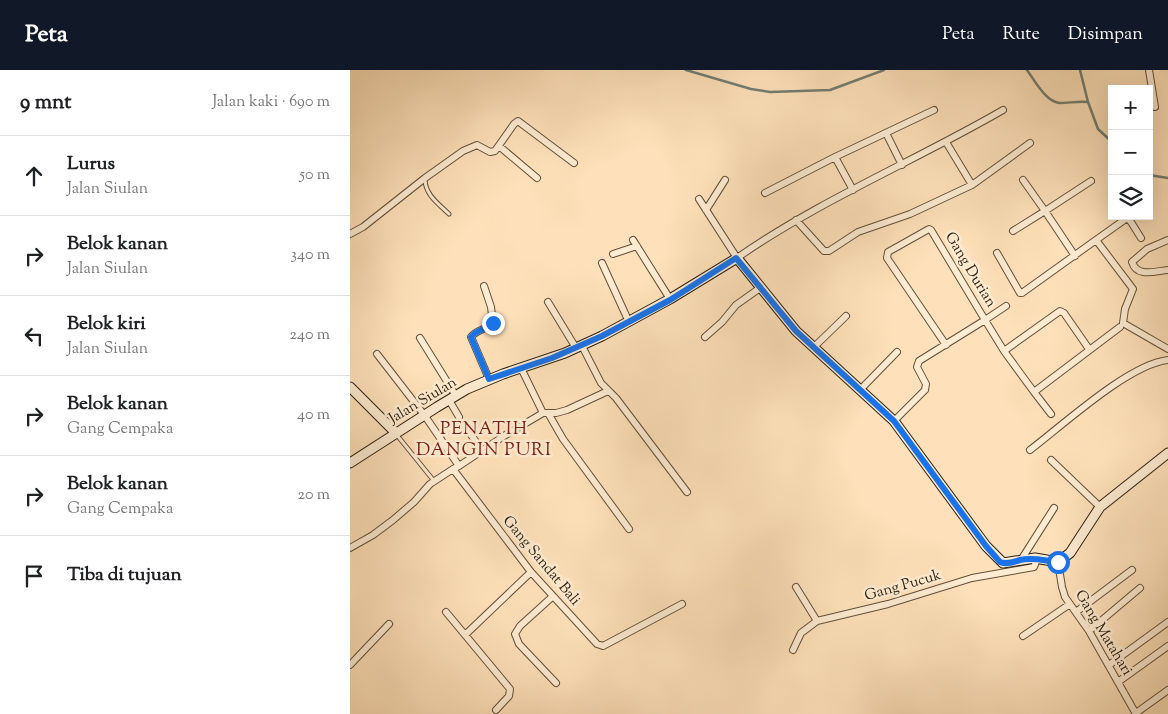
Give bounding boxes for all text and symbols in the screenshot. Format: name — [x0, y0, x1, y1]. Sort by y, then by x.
text: Peta — [25, 18, 68, 52]
text: Peta — [942, 22, 974, 48]
text: Rute — [1002, 22, 1040, 48]
text: Disimpan — [1068, 22, 1143, 48]
map controls — [1108, 85, 1153, 220]
button: + — [1108, 85, 1153, 130]
text: 9 mnt — [20, 88, 71, 118]
text: Jalan kaki · 690 m — [212, 91, 330, 114]
button: − — [1108, 130, 1153, 175]
text: Lurus — [67, 151, 115, 178]
icon: ahead — [20, 162, 48, 190]
text: 50 m — [299, 164, 330, 187]
button: layers — [1108, 175, 1153, 220]
text: Jalan Siulan — [67, 178, 148, 201]
street label: Gang Durian — [939, 228, 1001, 312]
text: Belok kanan — [67, 231, 168, 258]
icon: right — [20, 242, 48, 270]
text: 340 m — [291, 244, 330, 267]
text: Jalan Siulan — [67, 258, 148, 281]
text: Belok kiri — [67, 311, 146, 338]
route end — [482, 312, 505, 335]
icon: left — [20, 322, 48, 350]
text: 240 m — [289, 324, 330, 347]
text: Jalan Siulan — [67, 338, 148, 361]
street label: Jalan Siulan — [384, 372, 461, 430]
text: Belok kanan — [67, 391, 168, 418]
icon: right — [20, 402, 48, 430]
text: 40 m — [297, 404, 330, 427]
district label: PENATIH DANGIN PURI — [416, 417, 552, 464]
text: Gang Cempaka — [67, 418, 173, 441]
text: Belok kanan — [67, 471, 168, 498]
icon: right — [20, 482, 48, 510]
text: 20 m — [297, 484, 330, 507]
text: Gang Cempaka — [67, 498, 173, 521]
street label: Gang Sandat Bali — [497, 512, 585, 610]
route start — [1047, 551, 1070, 574]
icon: arrive — [20, 562, 48, 590]
text: Tiba di tujuan — [67, 562, 182, 589]
street label: Gang Pucuk — [862, 565, 944, 607]
street label: Gang Matahari — [1069, 586, 1137, 680]

